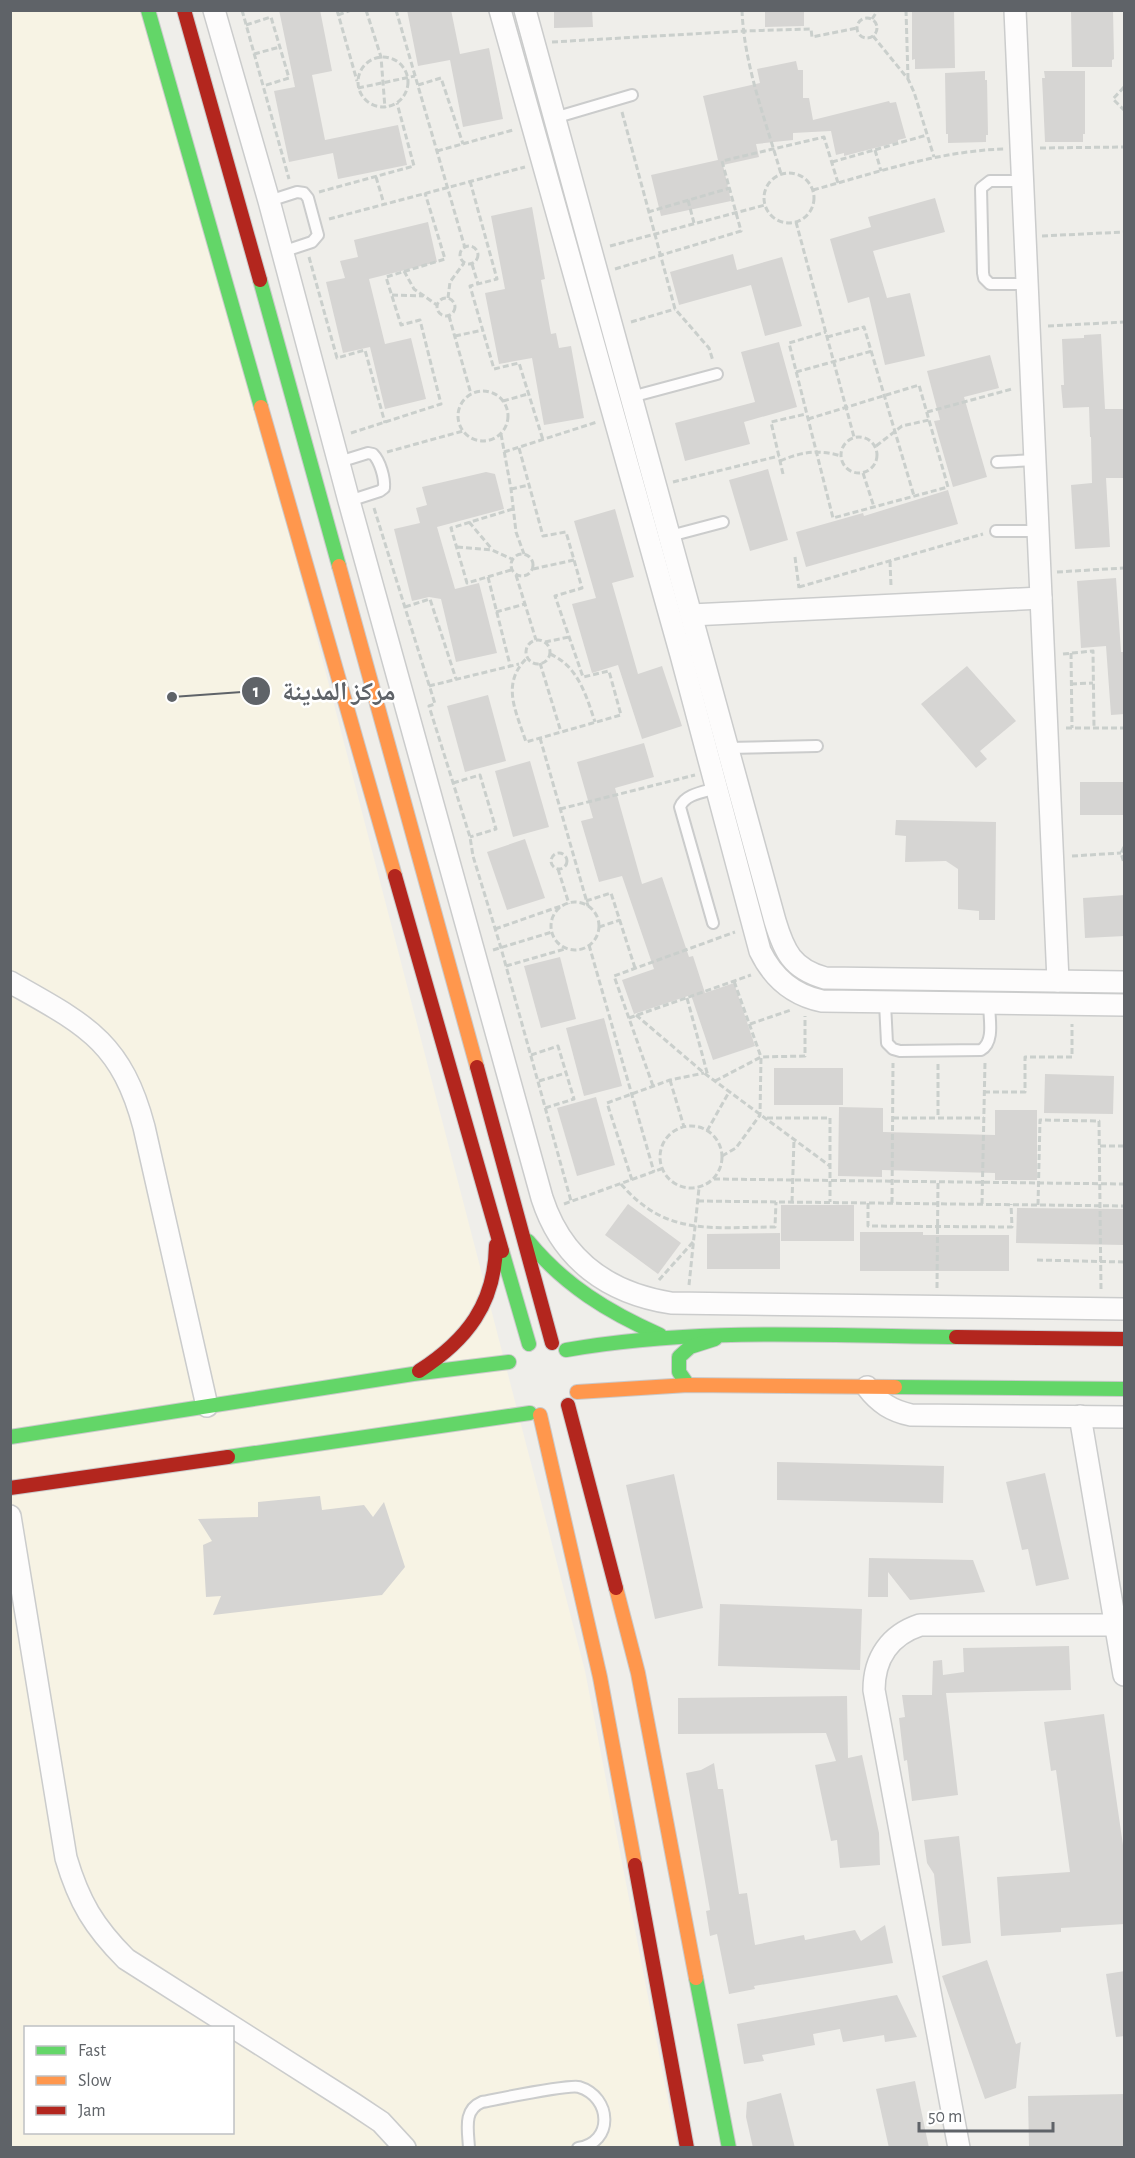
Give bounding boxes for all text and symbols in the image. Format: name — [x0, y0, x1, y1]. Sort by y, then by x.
callout: مركز المدينة — [241, 669, 408, 713]
text: مركز المدينة — [282, 679, 396, 706]
text: 1 — [253, 683, 259, 701]
legend — [24, 2026, 234, 2134]
text: Fast — [78, 2042, 106, 2060]
text: Slow — [78, 2072, 111, 2090]
scale bar — [919, 2095, 1052, 2133]
text: Jam — [78, 2102, 106, 2120]
text: 50 m — [928, 2108, 962, 2126]

